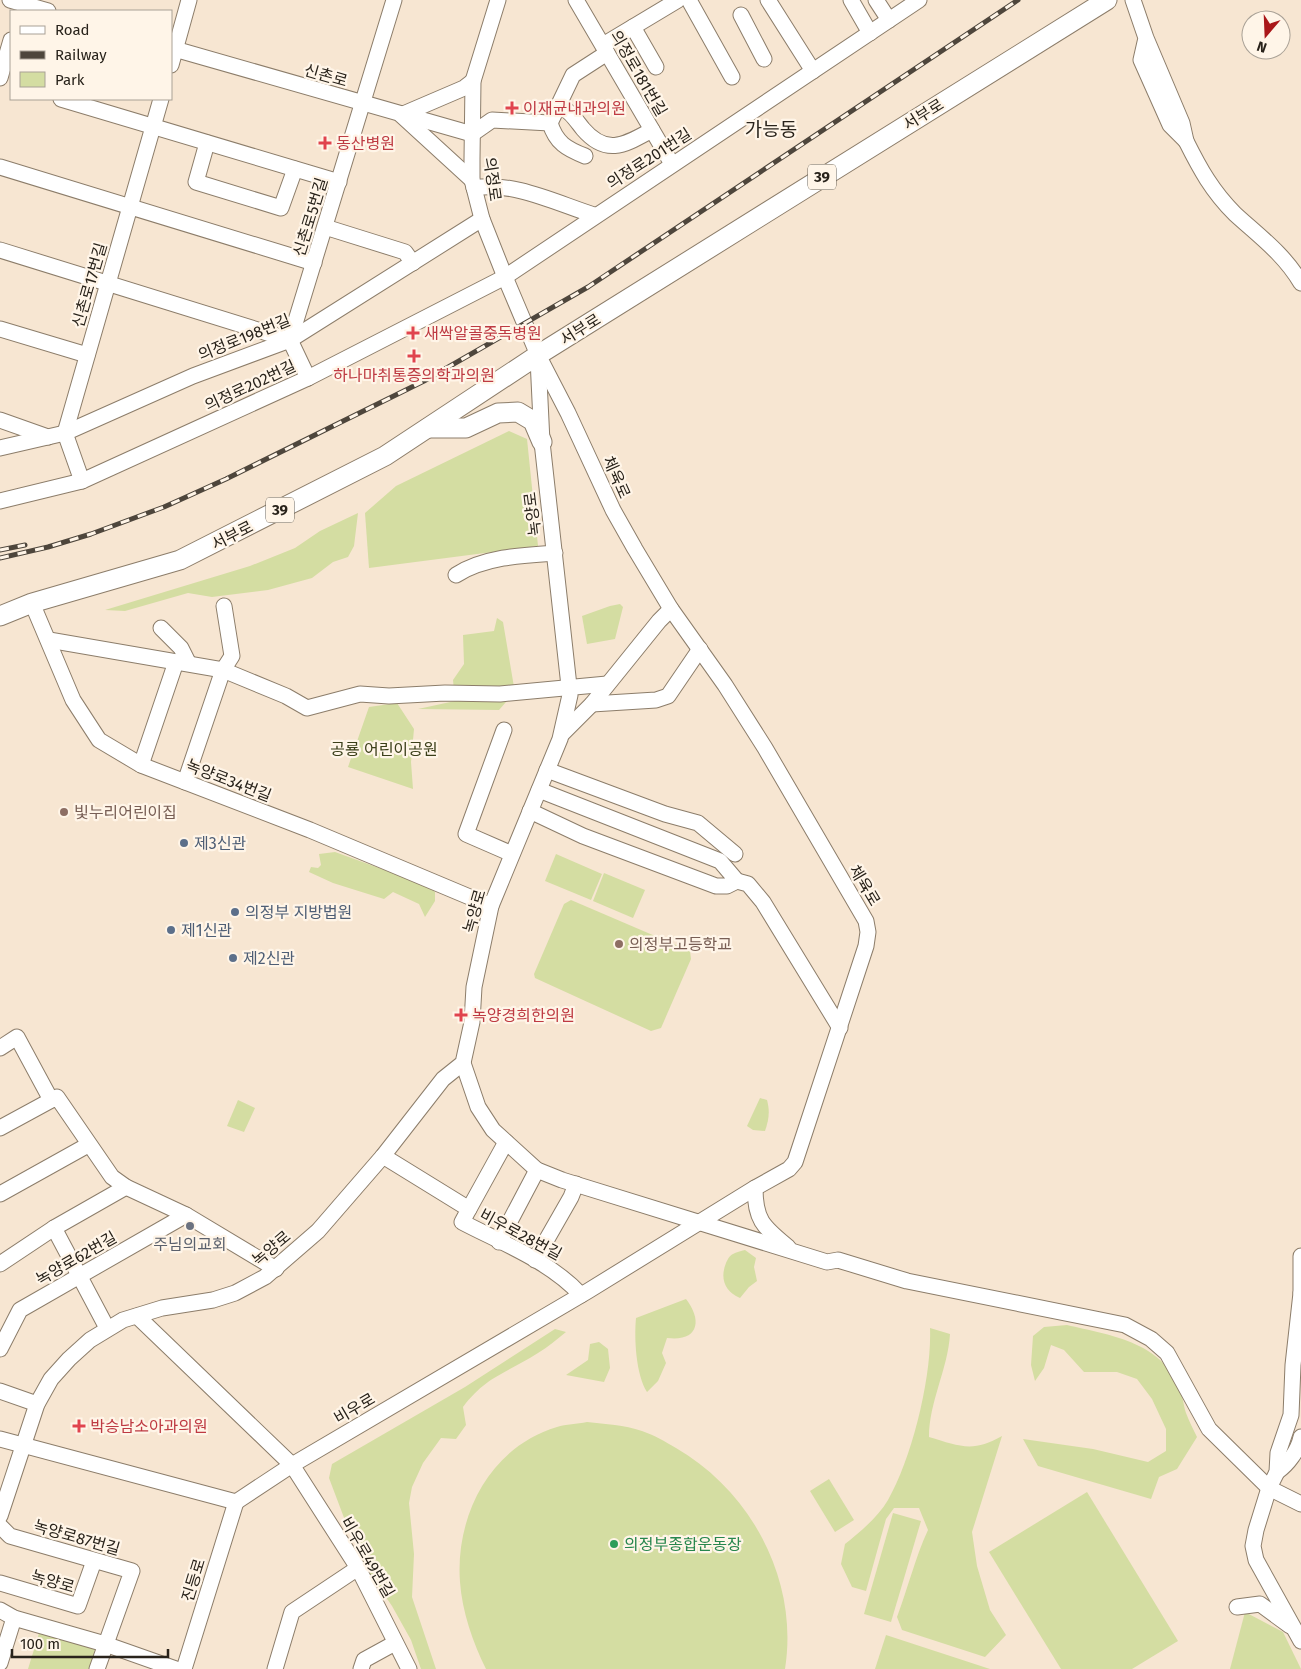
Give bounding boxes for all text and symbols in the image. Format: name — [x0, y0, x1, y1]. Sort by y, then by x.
legend — [10, 10, 172, 100]
north arrow — [1241, 10, 1291, 60]
text: Road — [55, 21, 90, 39]
street label: 의정로181번길 — [606, 27, 671, 119]
text: N — [1255, 37, 1269, 56]
text: Railway — [55, 46, 107, 64]
street label: 신촌로 — [302, 60, 350, 91]
text: Park — [55, 71, 85, 89]
street label: 서부로 — [900, 95, 947, 134]
place label: 이재균내과의원 — [523, 99, 626, 118]
marker: 이재균내과의원 — [505, 101, 519, 115]
district label: 가능동 — [745, 118, 797, 141]
street label: 의정로201번길 — [603, 124, 695, 193]
place label: 동산병원 — [336, 134, 395, 153]
marker: 동산병원 — [318, 136, 332, 150]
street label: 의정로 — [480, 156, 505, 203]
road number: 39 — [808, 164, 836, 190]
street label: 신촌로5번길 — [289, 175, 331, 259]
street label: 신촌로17번길 — [68, 240, 111, 330]
street label: 의정로198번길 — [195, 310, 293, 365]
street label: 서부로 — [557, 310, 604, 349]
place label: 새싹알콜중독병원 — [424, 324, 542, 343]
marker: 새싹알콜중독병원 — [406, 326, 420, 340]
marker: 하나마취통증의학과의원 — [407, 349, 421, 363]
street label: 의정로202번길 — [202, 356, 299, 415]
place label: 하나마취통증의학과의원 — [333, 366, 495, 385]
street label: 체육로 — [599, 453, 634, 501]
street label: 녹양로 — [520, 491, 545, 537]
road number: 39 — [266, 498, 294, 522]
street label: 서부로 — [208, 517, 256, 554]
park label: 공룡 어린이공원 — [330, 740, 438, 759]
street label: 녹양로34번길 — [183, 755, 274, 805]
place label: 빛누리어린이집 — [74, 803, 177, 822]
marker: 빛누리어린이집 — [58, 806, 70, 818]
place label: 제3신관 — [194, 834, 246, 853]
marker: 제3신관 — [178, 837, 190, 849]
street label: 체육로 — [845, 861, 884, 909]
street label: 녹양로 — [459, 887, 490, 935]
place label: 의정부 지방법원 — [245, 903, 352, 922]
marker: 의정부 지방법원 — [229, 906, 241, 918]
place label: 제1신관 — [181, 921, 232, 940]
marker: 제1신관 — [165, 924, 177, 936]
place label: 의정부고등학교 — [629, 935, 732, 954]
marker: 의정부고등학교 — [613, 938, 625, 950]
place label: 제2신관 — [243, 949, 295, 968]
marker: 제2신관 — [227, 952, 239, 964]
place label: 녹양경희한의원 — [472, 1006, 575, 1025]
marker: 녹양경희한의원 — [454, 1008, 468, 1022]
street label: 비우로28번길 — [476, 1205, 565, 1264]
marker: 주님의교회 — [184, 1220, 196, 1232]
street label: 녹양로 — [248, 1227, 295, 1270]
street label: 녹양로62번길 — [33, 1228, 120, 1289]
place label: 주님의교회 — [153, 1235, 227, 1254]
street label: 비우로 — [330, 1389, 378, 1428]
place label: 박승남소아과의원 — [90, 1417, 208, 1436]
marker: 박승남소아과의원 — [72, 1419, 86, 1433]
street label: 비우로49번길 — [337, 1513, 398, 1601]
street label: 녹양로87번길 — [31, 1516, 122, 1559]
place label: 의정부종합운동장 — [624, 1535, 742, 1554]
marker: 의정부종합운동장 — [608, 1538, 620, 1550]
street label: 진등로 — [178, 1556, 209, 1604]
street label: 녹양로 — [29, 1566, 77, 1597]
scale bar — [12, 1626, 169, 1658]
text: 100 m — [20, 1635, 60, 1653]

